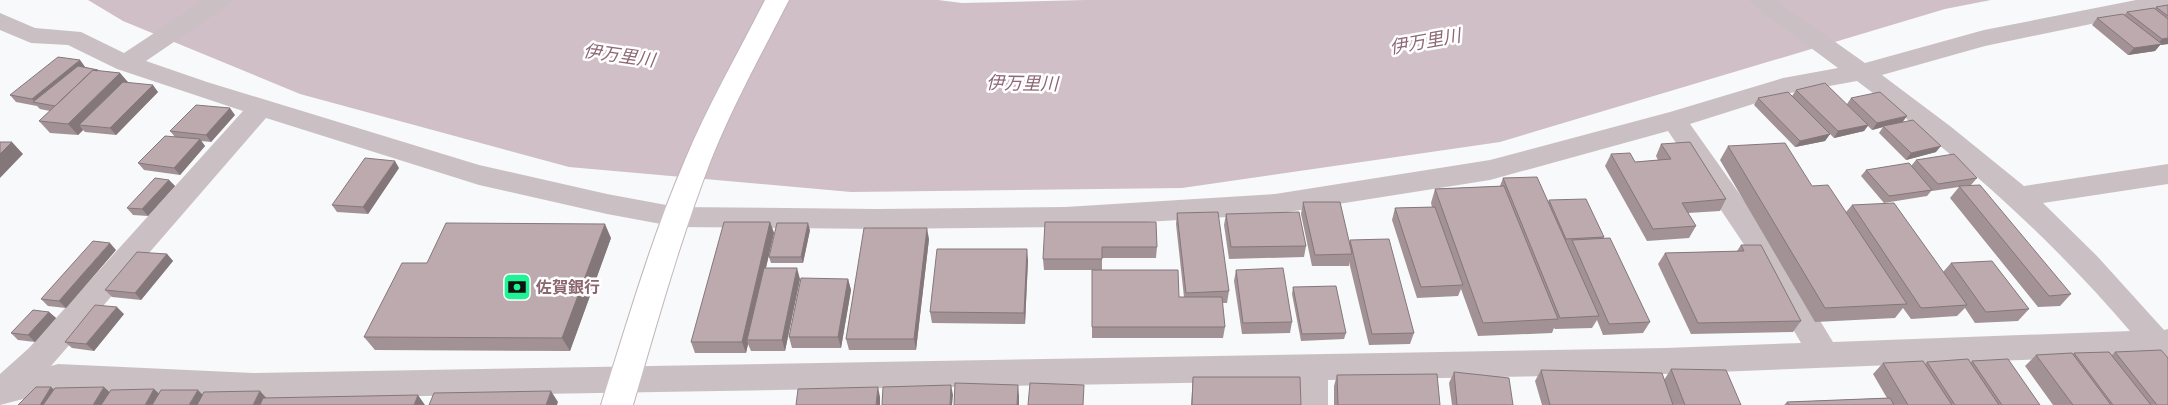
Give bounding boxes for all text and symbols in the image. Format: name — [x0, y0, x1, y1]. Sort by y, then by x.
water label: 伊万里川 — [1388, 23, 1464, 59]
water label: 伊万里川 — [582, 39, 658, 72]
water label: 伊万里川 — [986, 71, 1060, 95]
bank icon: 佐賀銀行 — [502, 272, 532, 302]
place label: 佐賀銀行 — [535, 277, 600, 297]

